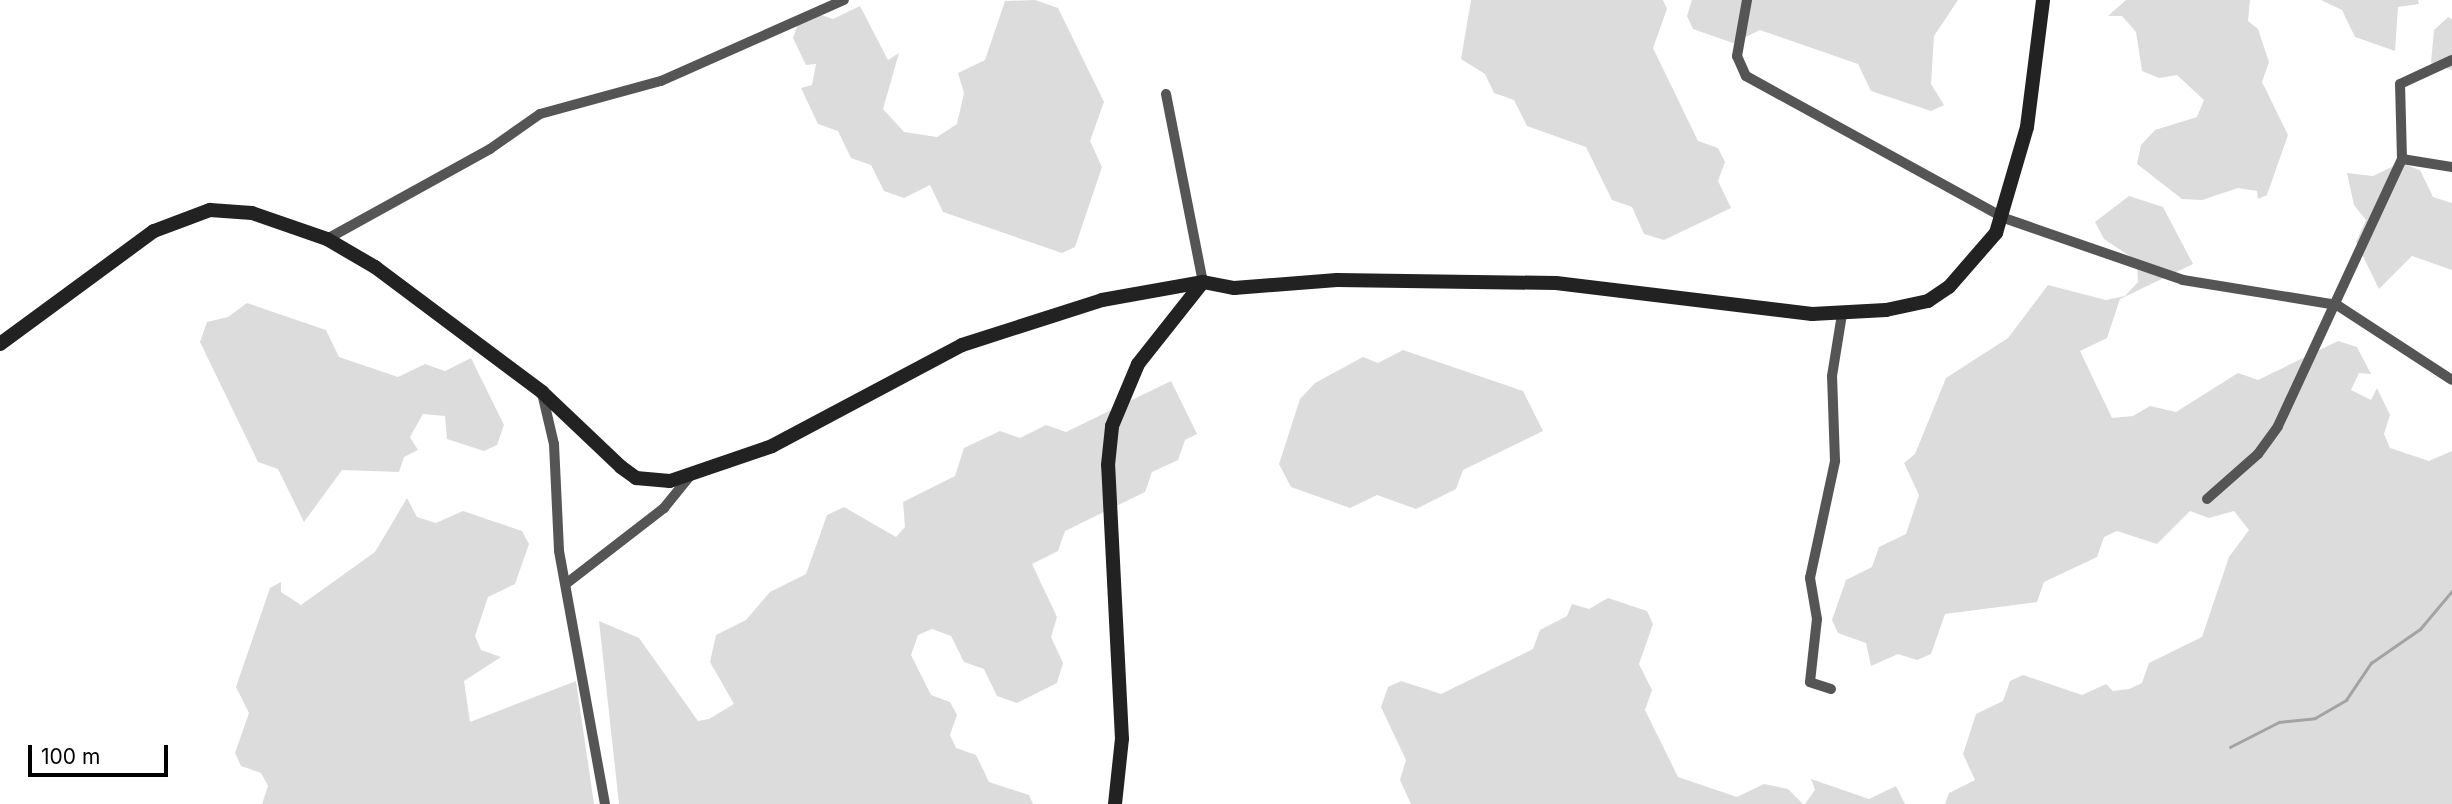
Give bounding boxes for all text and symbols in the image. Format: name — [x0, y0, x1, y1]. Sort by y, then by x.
scale bar — [32, 730, 172, 774]
text: 100 m — [41, 744, 100, 769]

